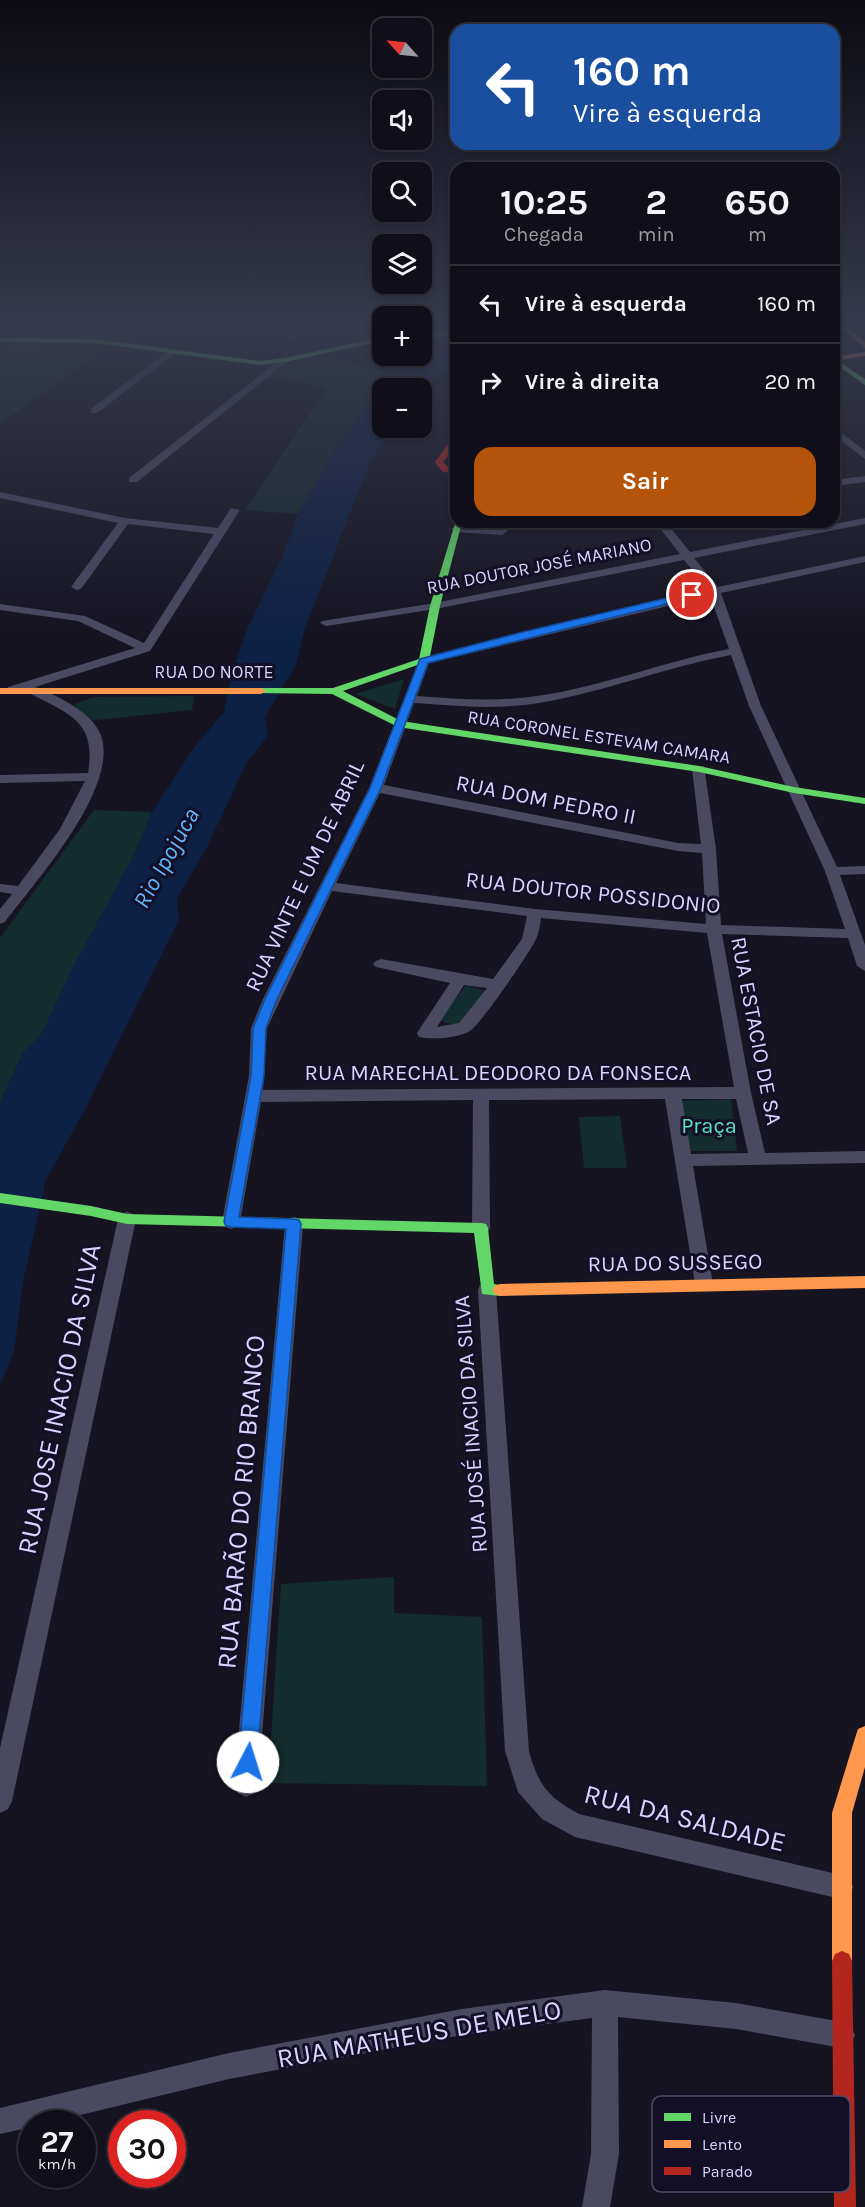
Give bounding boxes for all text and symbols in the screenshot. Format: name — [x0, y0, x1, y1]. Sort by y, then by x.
north arrow — [372, 18, 432, 78]
map controls — [372, 18, 432, 438]
text: 160 m — [573, 46, 691, 96]
icon: left — [474, 48, 552, 126]
button: sound — [372, 90, 432, 150]
text: Vire à esquerda — [573, 97, 762, 129]
button: search — [372, 162, 432, 222]
text: 10:25 — [500, 181, 588, 223]
text: 2 — [645, 181, 667, 223]
text: 650 — [725, 181, 790, 223]
text: Chegada — [504, 223, 584, 246]
text: min — [638, 223, 675, 246]
text: m — [748, 223, 767, 246]
button: layers — [372, 234, 432, 294]
icon: left — [474, 288, 507, 321]
text: Vire à esquerda — [525, 291, 687, 317]
text: 160 m — [757, 291, 816, 317]
button: + — [372, 306, 432, 366]
icon: right — [474, 366, 507, 399]
text: Vire à direita — [525, 369, 660, 395]
text: 20 m — [764, 369, 816, 395]
button: − — [372, 378, 432, 438]
button: Sair — [474, 447, 816, 516]
street label: RUA DOUTOR JOSÉ MARIANO — [424, 532, 653, 599]
pin — [666, 569, 717, 620]
icon: arrive — [675, 578, 708, 611]
street label: RUA DO NORTE — [154, 661, 274, 683]
street label: RUA CORONEL ESTEVAM CAMARA — [466, 705, 732, 769]
street label: RUA VINTE E UM DE ABRIL — [240, 756, 370, 996]
street label: RUA DOM PEDRO II — [454, 770, 638, 830]
water label: Rio Ipojuca — [127, 803, 205, 913]
street label: RUA DOUTOR POSSIDONIO — [464, 867, 722, 919]
street label: RUA ESTACIO DE SA — [725, 935, 787, 1128]
street label: RUA MARECHAL DEODORO DA FONSECA — [305, 1060, 692, 1086]
park label: Praça — [681, 1113, 737, 1139]
street label: RUA JOSE INACIO DA SILVA — [10, 1241, 108, 1557]
street label: RUA DO SUSSEGO — [587, 1248, 763, 1278]
street label: RUA JOSÉ INACIO DA SILVA — [448, 1294, 493, 1554]
street label: RUA BARÃO DO RIO BRANCO — [210, 1334, 272, 1670]
position arrow — [216, 1730, 280, 1794]
street label: RUA DA SALDADE — [581, 1777, 789, 1859]
street label: RUA MATHEUS DE MELO — [274, 1993, 564, 2075]
legend — [652, 2096, 850, 2192]
text: Livre — [702, 2108, 736, 2127]
speed limit sign: 30 — [108, 2110, 186, 2188]
text: 27 — [40, 2124, 74, 2160]
text: Lento — [702, 2135, 742, 2154]
text: km/h — [38, 2155, 76, 2173]
text: Parado — [702, 2162, 752, 2181]

